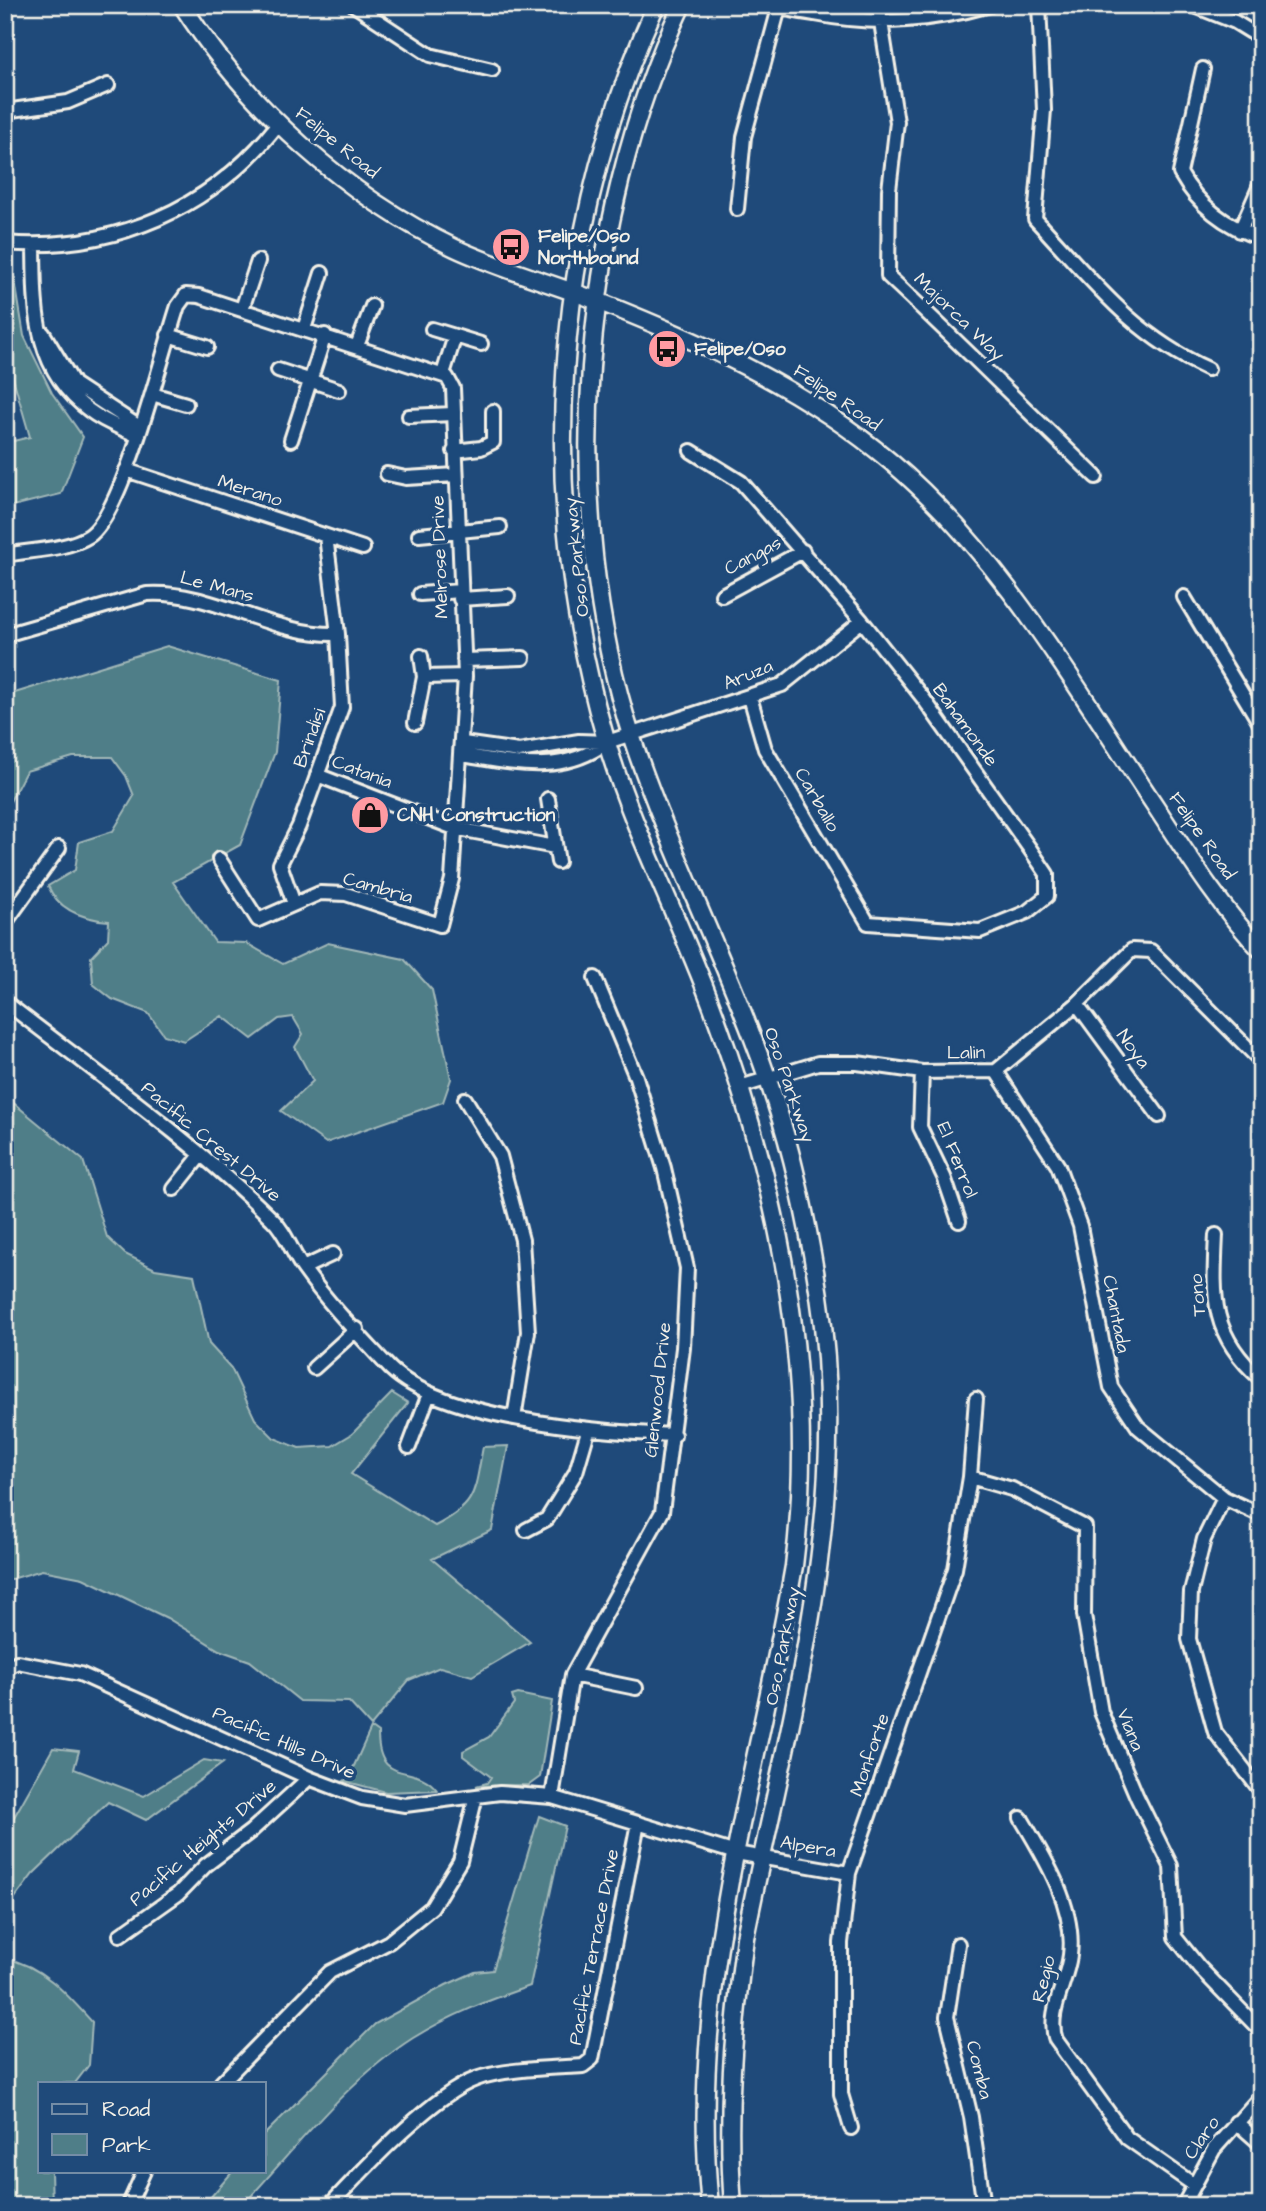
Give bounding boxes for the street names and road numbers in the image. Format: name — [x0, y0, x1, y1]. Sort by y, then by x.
street label: Felipe Road — [289, 101, 385, 186]
street label: Majorca Way — [907, 267, 1011, 369]
street label: Felipe Road — [788, 358, 886, 438]
street label: Merano — [214, 468, 286, 514]
street label: Melrose Drive — [424, 495, 456, 619]
street label: Oso Parkway — [557, 495, 598, 618]
street label: Cangas — [719, 530, 787, 583]
street label: Le Mans — [177, 564, 257, 610]
street label: Aruza — [719, 653, 777, 697]
street label: Bahamonde — [925, 678, 1005, 772]
street label: Brindisi — [287, 704, 333, 771]
street label: Catania — [328, 748, 396, 796]
street label: Carballo — [788, 763, 846, 838]
street label: Felipe Road — [1162, 787, 1242, 885]
street label: Cambria — [340, 865, 416, 911]
street label: Oso Parkway — [756, 1024, 821, 1147]
street label: Noya — [1109, 1024, 1157, 1075]
street label: Lalin — [947, 1039, 985, 1067]
street label: Pacific Crest Drive — [135, 1075, 287, 1209]
street label: El Ferrol — [930, 1118, 984, 1202]
street label: Tono — [1183, 1272, 1213, 1317]
street label: Chantada — [1095, 1273, 1137, 1356]
street label: Glenwood Drive — [637, 1321, 679, 1459]
street label: Oso Parkway — [758, 1584, 809, 1708]
street label: Pacific Hills Drive — [208, 1699, 360, 1787]
street label: Viana — [1109, 1705, 1151, 1756]
street label: Monforte — [843, 1710, 897, 1800]
street label: Pacific Heights Drive — [123, 1773, 283, 1914]
street label: Alpera — [778, 1829, 838, 1865]
street label: Pacific Terrace Drive — [562, 1847, 626, 2047]
street label: Regio — [1025, 1953, 1064, 2005]
street label: Comba — [959, 2038, 999, 2102]
street label: Claro — [1177, 2111, 1227, 2165]

